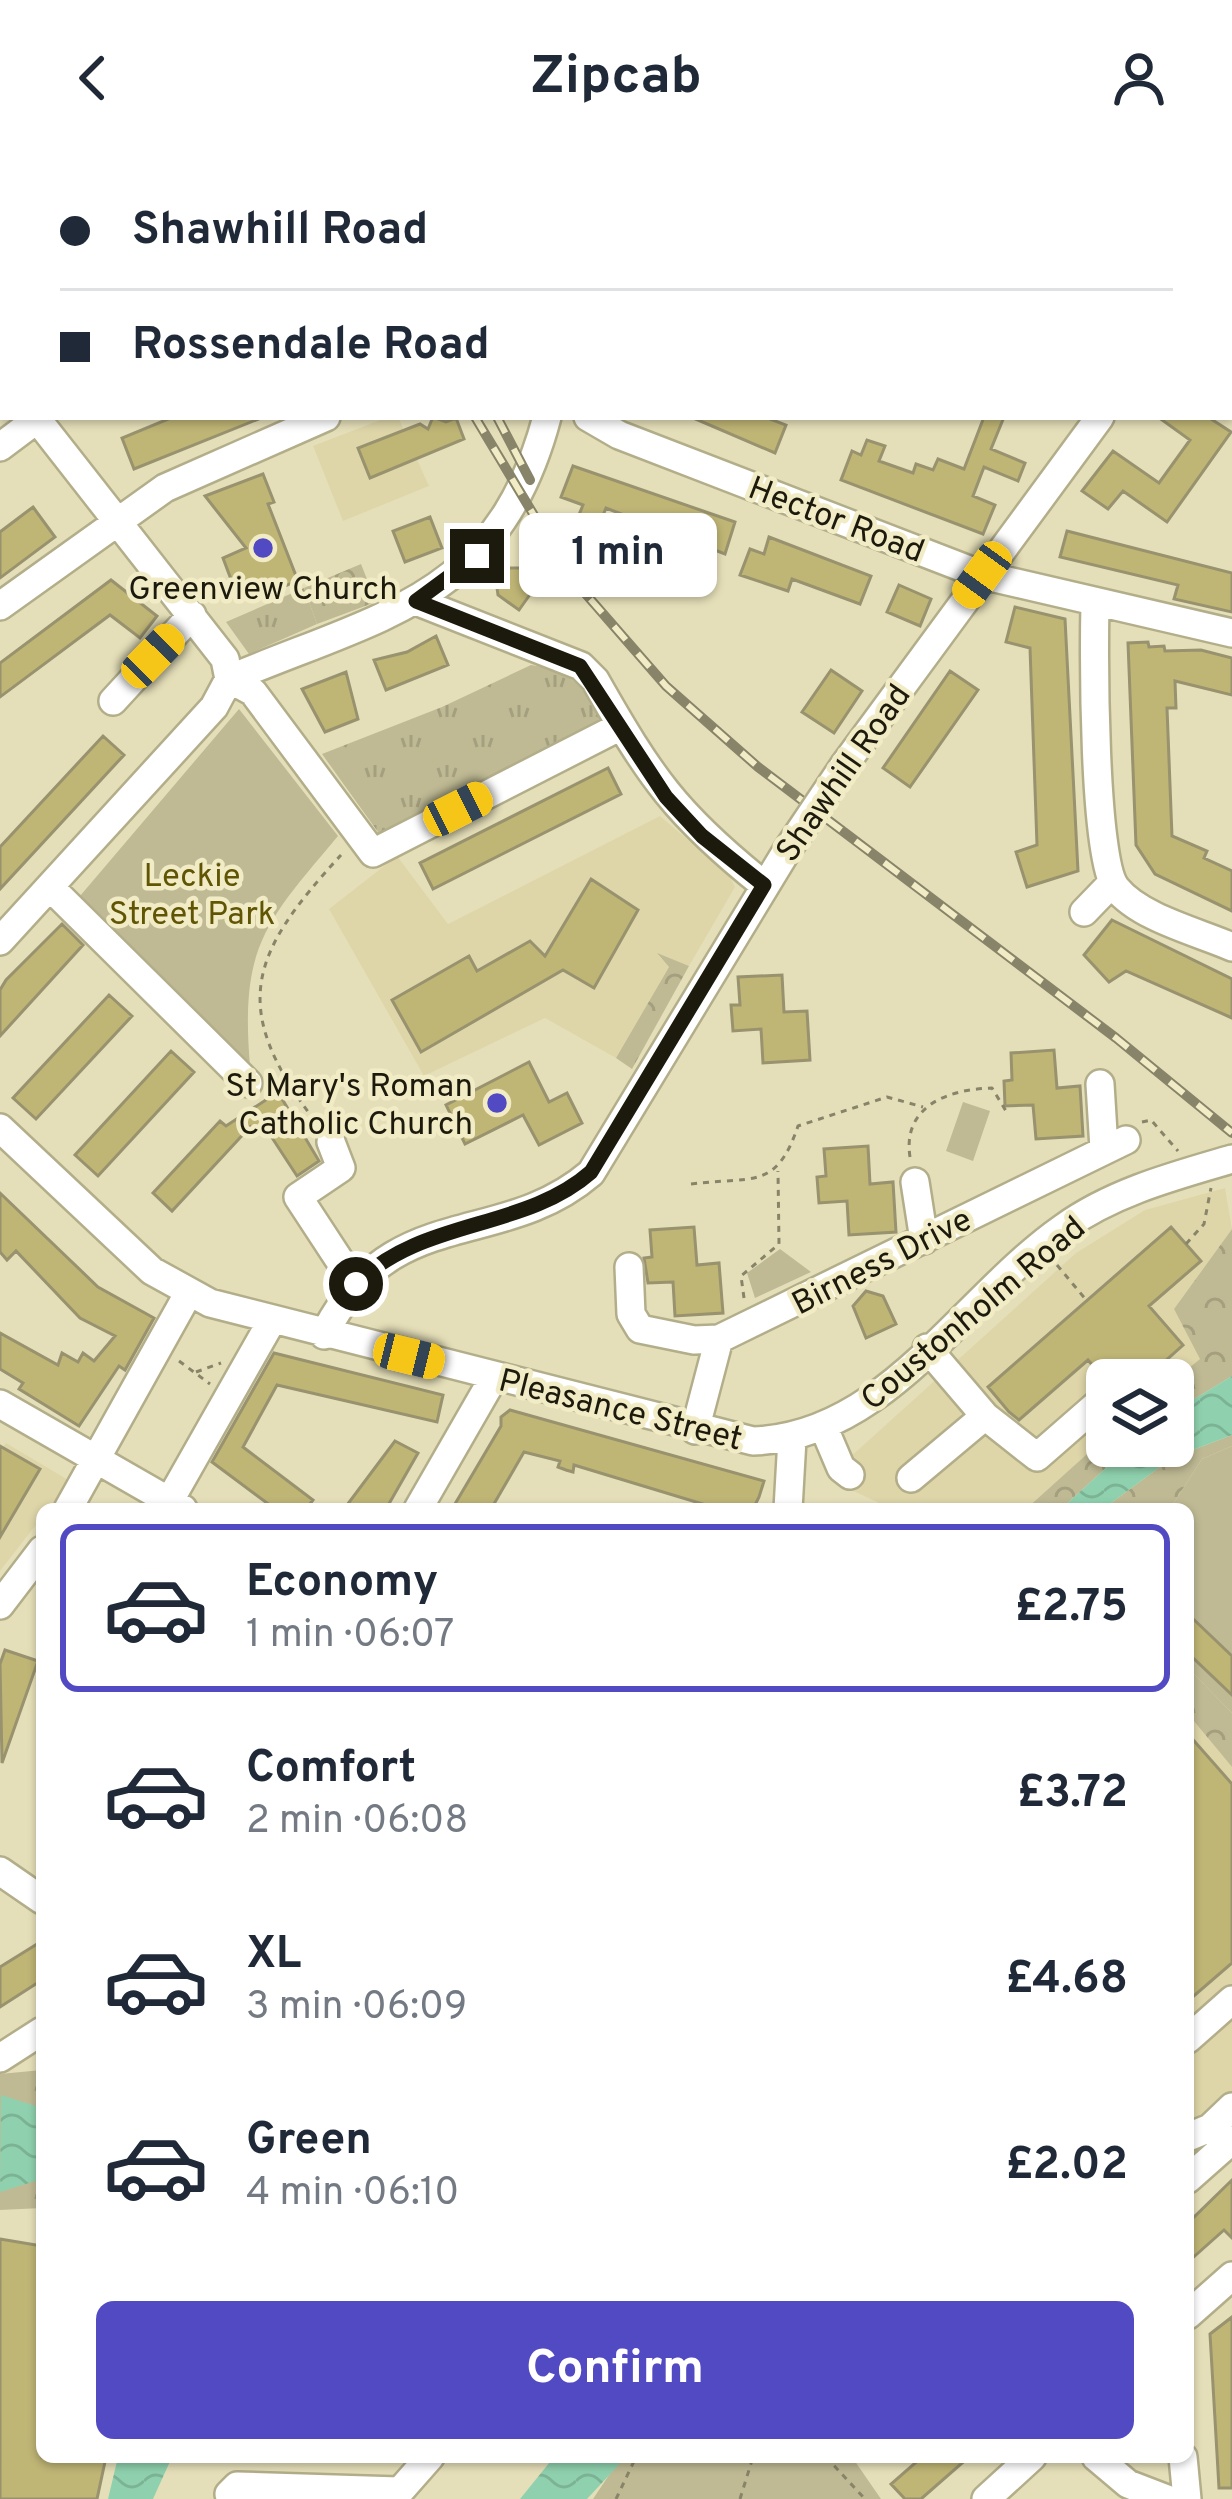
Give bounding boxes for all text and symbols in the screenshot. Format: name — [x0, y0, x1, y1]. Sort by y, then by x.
text: Zipcab — [530, 44, 702, 113]
icon: back — [60, 45, 126, 111]
icon: person — [1106, 45, 1172, 111]
text: Shawhill Road — [132, 203, 428, 260]
text: Rossendale Road — [132, 318, 490, 375]
street label: Hector Road — [742, 469, 929, 575]
callout: 1 min — [519, 514, 717, 598]
route end — [450, 529, 504, 583]
text: 1 min — [571, 530, 665, 579]
marker: Greenview Church — [250, 535, 276, 561]
car — [946, 535, 1018, 615]
place label: Greenview Church — [128, 570, 398, 612]
car — [115, 618, 191, 694]
street label: Shawhill Road — [769, 677, 922, 871]
car — [418, 777, 498, 841]
park label: Leckie Street Park — [109, 857, 275, 937]
place label: St Mary's Roman Catholic Church — [225, 1067, 473, 1147]
marker: St Mary's Roman Catholic Church — [484, 1090, 510, 1116]
street label: Birness Drive — [786, 1200, 980, 1327]
street label: Coustonholm Road — [853, 1209, 1096, 1421]
route start — [329, 1257, 383, 1311]
car — [370, 1330, 448, 1382]
map controls — [1086, 1359, 1194, 1467]
button: layers — [1086, 1359, 1194, 1467]
street label: Pleasance Street — [494, 1361, 746, 1462]
icon: car — [102, 1554, 210, 1662]
text: Economy — [246, 1555, 438, 1612]
text: £2.75 — [1015, 1580, 1128, 1637]
text: 1 min · 06:07 — [246, 1612, 454, 1661]
icon: car — [102, 1740, 210, 1848]
text: Comfort — [246, 1741, 416, 1798]
text: £3.72 — [1017, 1766, 1128, 1823]
text: 2 min · 06:08 — [246, 1798, 468, 1847]
icon: car — [102, 1926, 210, 2034]
text: XL — [246, 1927, 301, 1984]
text: £4.68 — [1005, 1952, 1128, 2009]
text: 3 min · 06:09 — [246, 1984, 467, 2033]
icon: car — [102, 2112, 210, 2220]
text: Green — [246, 2113, 372, 2170]
text: £2.02 — [1005, 2138, 1128, 2195]
text: 4 min · 06:10 — [246, 2170, 459, 2219]
button: Confirm — [96, 2301, 1134, 2439]

